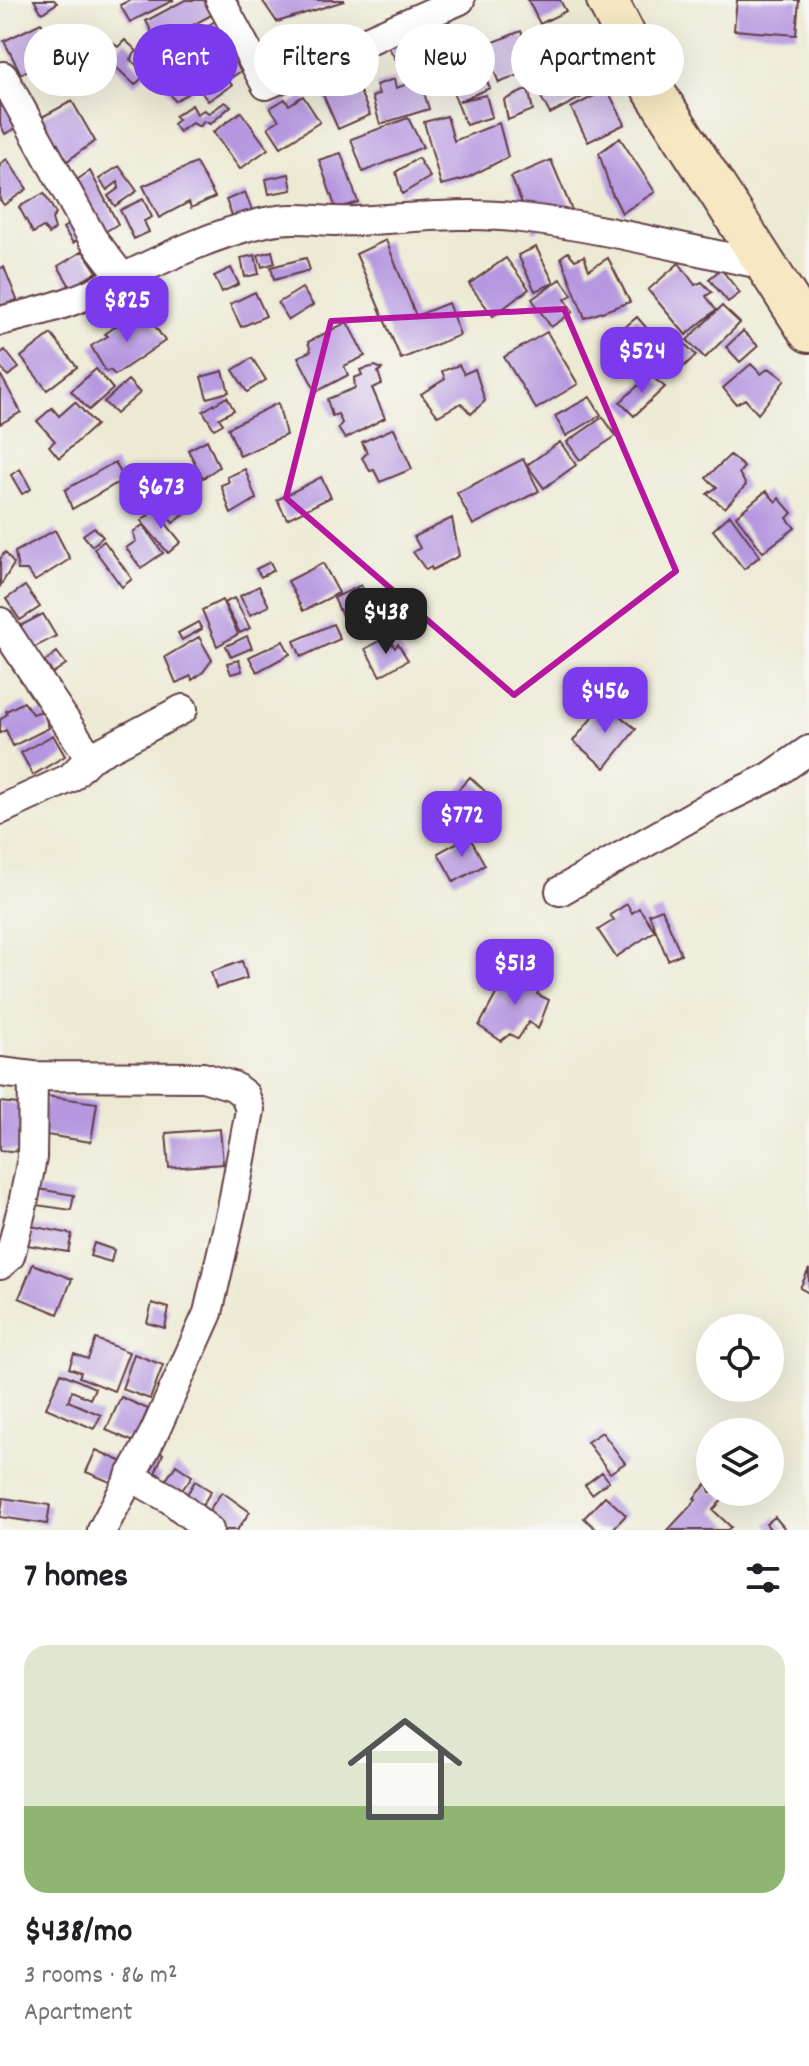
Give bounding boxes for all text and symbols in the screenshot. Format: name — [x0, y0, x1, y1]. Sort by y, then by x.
chip: Buy — [24, 24, 117, 96]
chip: Rent — [133, 24, 238, 96]
chip: Filters — [254, 24, 379, 96]
chip: New — [395, 24, 495, 96]
chip: Apartment — [511, 24, 684, 96]
pin: $825 — [80, 276, 174, 344]
text: $825 — [103, 283, 151, 320]
pin: $524 — [595, 327, 689, 395]
text: $524 — [618, 334, 666, 371]
pin: $673 — [114, 463, 208, 531]
text: $673 — [137, 470, 185, 507]
pin: $438 — [339, 588, 433, 656]
text: $438 — [363, 595, 409, 632]
pin: $456 — [558, 667, 652, 735]
text: $456 — [581, 674, 629, 711]
pin: $772 — [415, 791, 509, 859]
text: $772 — [440, 798, 484, 835]
pin: $513 — [468, 939, 562, 1007]
text: $513 — [494, 946, 536, 983]
map controls — [696, 1314, 784, 1506]
button: locate — [696, 1314, 784, 1402]
button: layers — [696, 1418, 784, 1506]
text: 7 homes — [24, 1554, 128, 1603]
icon: filters — [741, 1556, 785, 1600]
icon: home — [333, 1697, 477, 1841]
text: $438/mo — [24, 1909, 132, 1958]
text: 3 rooms · 86 m² — [24, 1958, 177, 1995]
text: Apartment — [24, 1995, 133, 2032]

